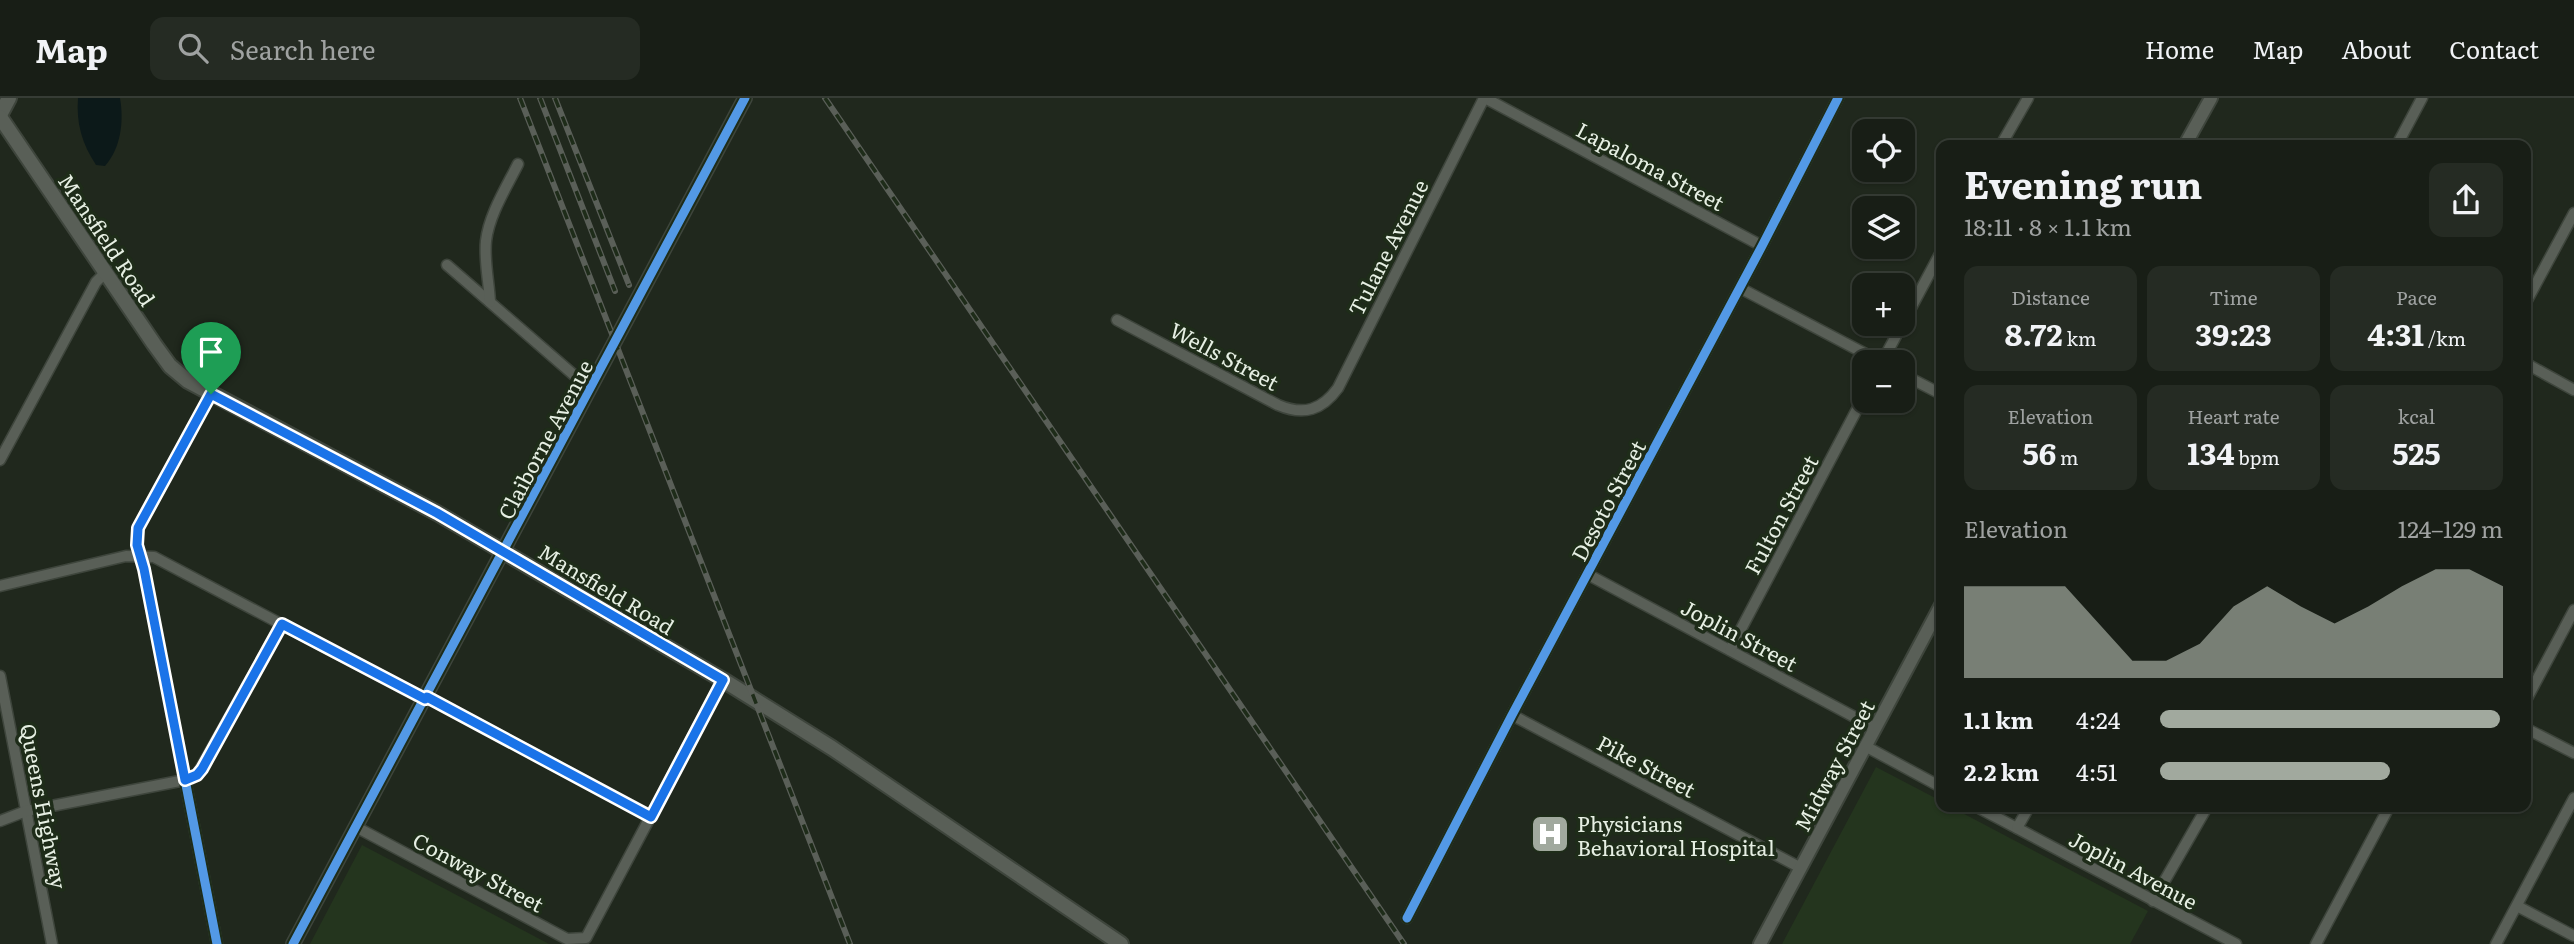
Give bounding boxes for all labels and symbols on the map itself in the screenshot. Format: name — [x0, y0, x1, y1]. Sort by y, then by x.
street label: Lapaloma Street — [1571, 113, 1731, 217]
street label: Mansfield Road — [52, 167, 164, 312]
street label: Tulane Avenue — [1339, 173, 1435, 320]
street label: Wells Street — [1165, 313, 1285, 397]
pin — [181, 322, 241, 394]
street label: Claiborne Avenue — [489, 354, 599, 524]
street label: Desoto Street — [1562, 434, 1652, 566]
street label: Fulton Street — [1735, 448, 1825, 579]
street label: Mansfield Road — [533, 535, 681, 641]
street label: Joplin Street — [1676, 590, 1804, 678]
street label: Midway Street — [1785, 693, 1881, 836]
street label: Queens Highway — [14, 721, 76, 892]
street label: Pike Street — [1592, 726, 1702, 804]
place label: Physicians Behavioral Hospital — [1577, 807, 1775, 862]
hospital icon: Physicians Behavioral Hospital — [1529, 813, 1571, 855]
street label: Joplin Avenue — [2064, 822, 2204, 916]
street label: Conway Street — [408, 823, 550, 919]

